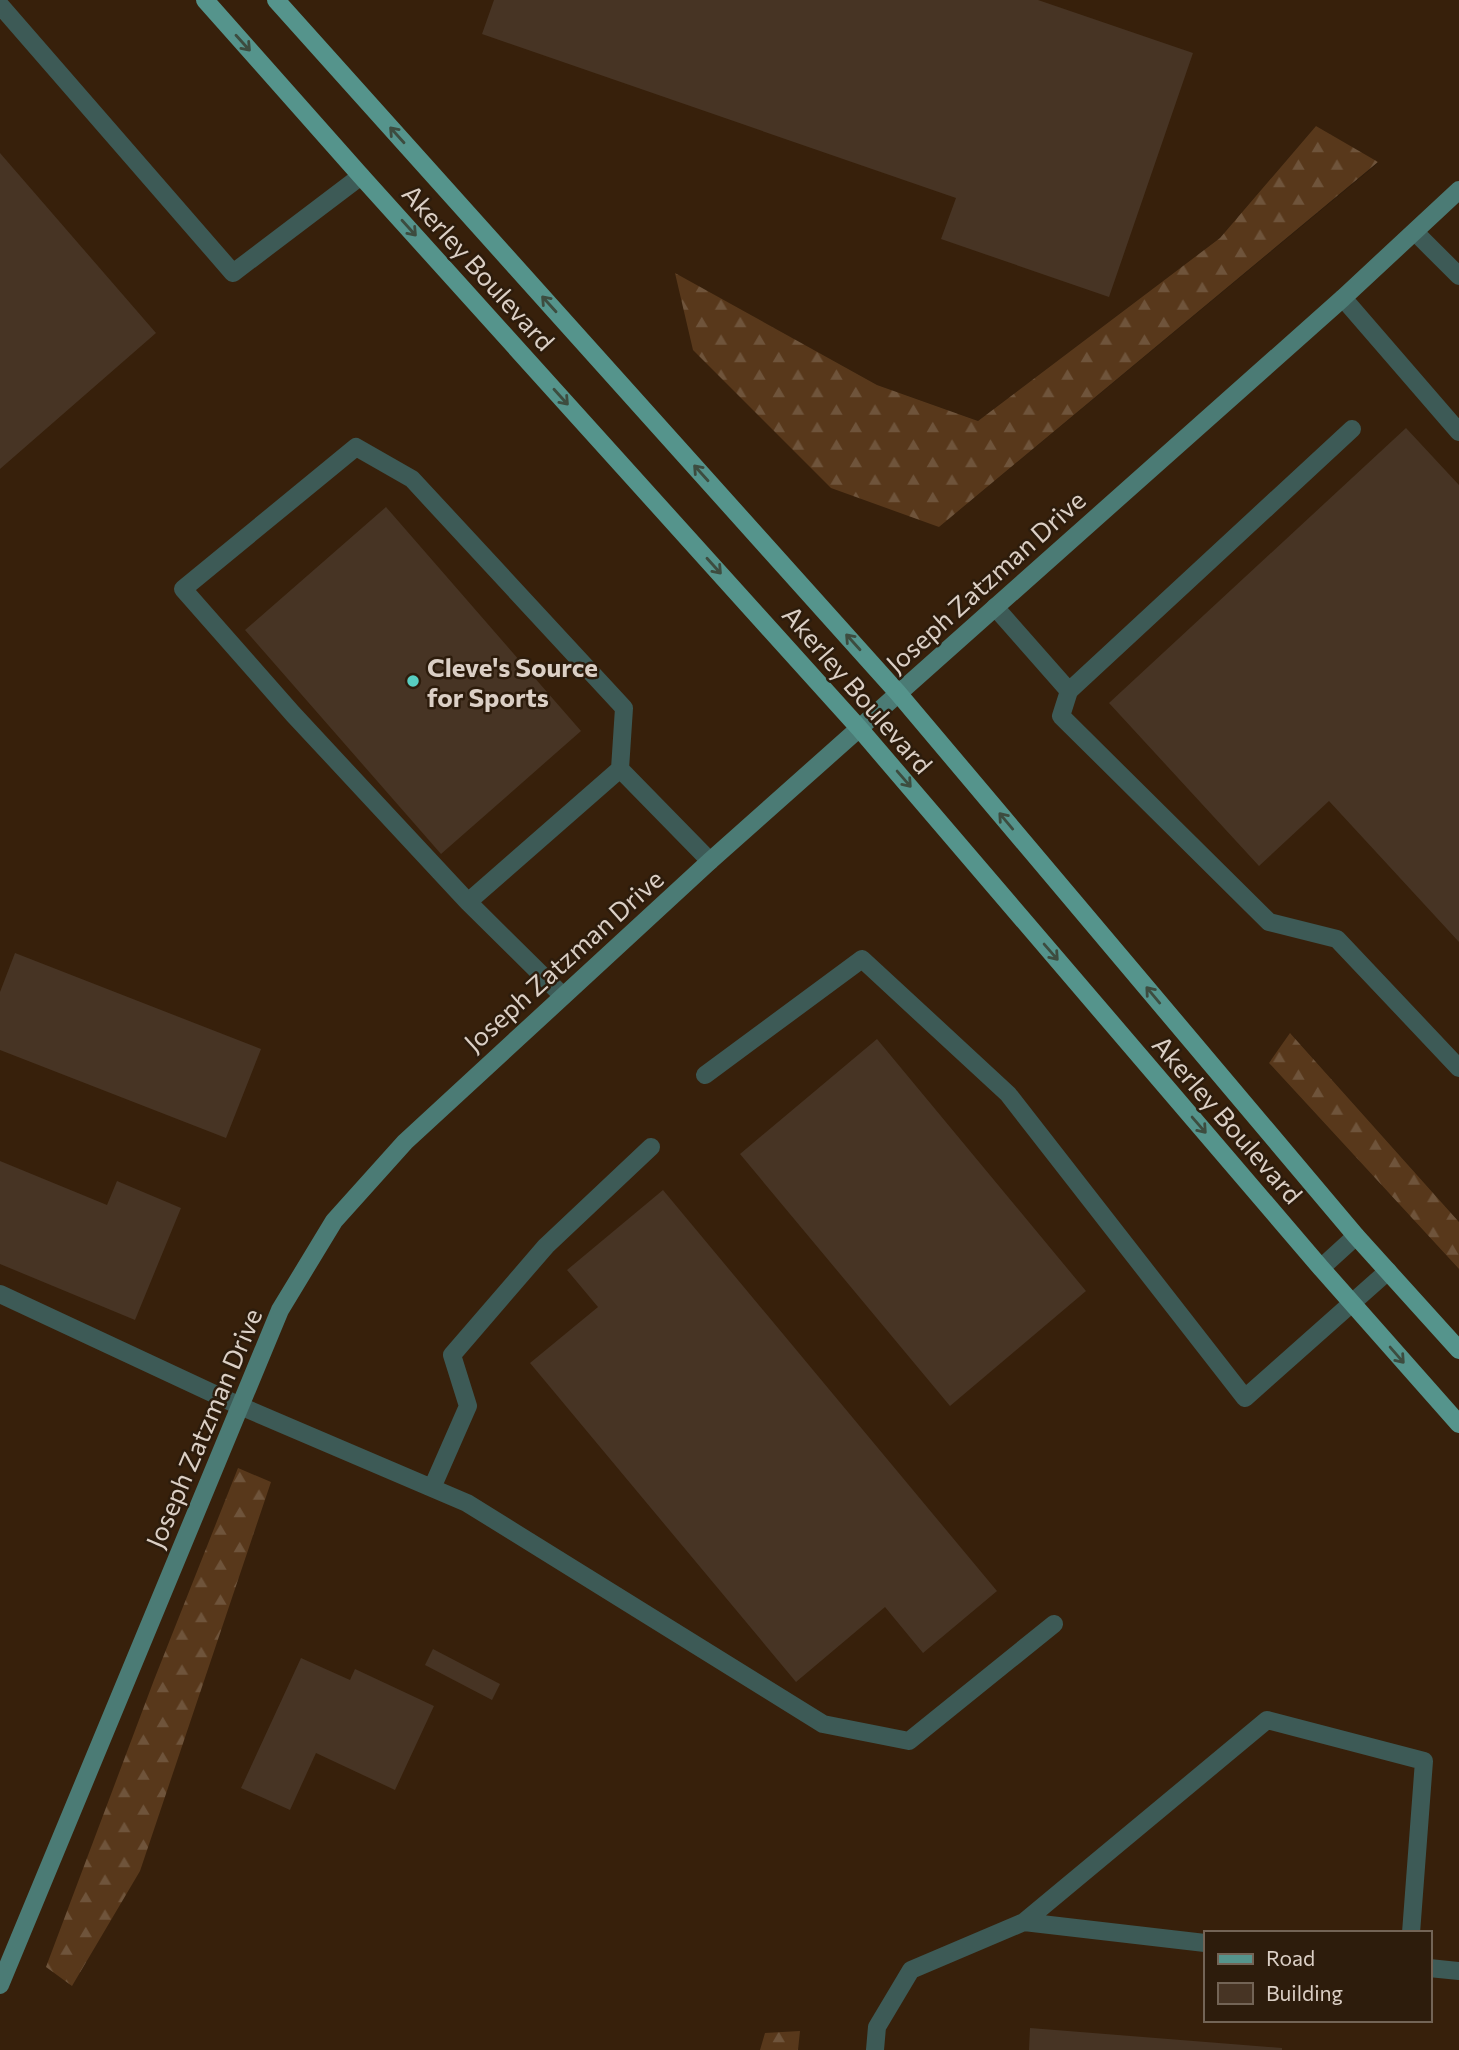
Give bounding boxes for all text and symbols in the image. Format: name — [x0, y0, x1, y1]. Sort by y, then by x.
one-way arrow — [235, 34, 251, 52]
one-way arrow — [389, 126, 405, 144]
street label: Akerley Boulevard — [396, 178, 562, 356]
one-way arrow — [401, 219, 417, 237]
one-way arrow — [540, 296, 557, 313]
one-way arrow — [553, 388, 569, 406]
one-way arrow — [693, 464, 709, 482]
street label: Joseph Zatzman Drive — [879, 483, 1091, 679]
one-way arrow — [705, 557, 722, 574]
street label: Akerley Boulevard — [777, 599, 939, 779]
one-way arrow — [845, 633, 861, 651]
place label: Cleve's Source for Sports — [427, 651, 598, 712]
marker: Cleve's Source for Sports — [405, 673, 421, 689]
one-way arrow — [896, 770, 912, 788]
one-way arrow — [998, 812, 1014, 830]
street label: Joseph Zatzman Drive — [457, 862, 669, 1058]
one-way arrow — [1043, 943, 1059, 961]
one-way arrow — [1145, 986, 1161, 1004]
street label: Akerley Boulevard — [1147, 1029, 1309, 1209]
one-way arrow — [1191, 1116, 1207, 1134]
street label: Joseph Zatzman Drive — [138, 1304, 268, 1552]
one-way arrow — [1389, 1346, 1405, 1364]
legend — [1204, 1931, 1431, 2022]
text: Road — [1266, 1945, 1315, 1970]
text: Building — [1266, 1980, 1343, 2005]

